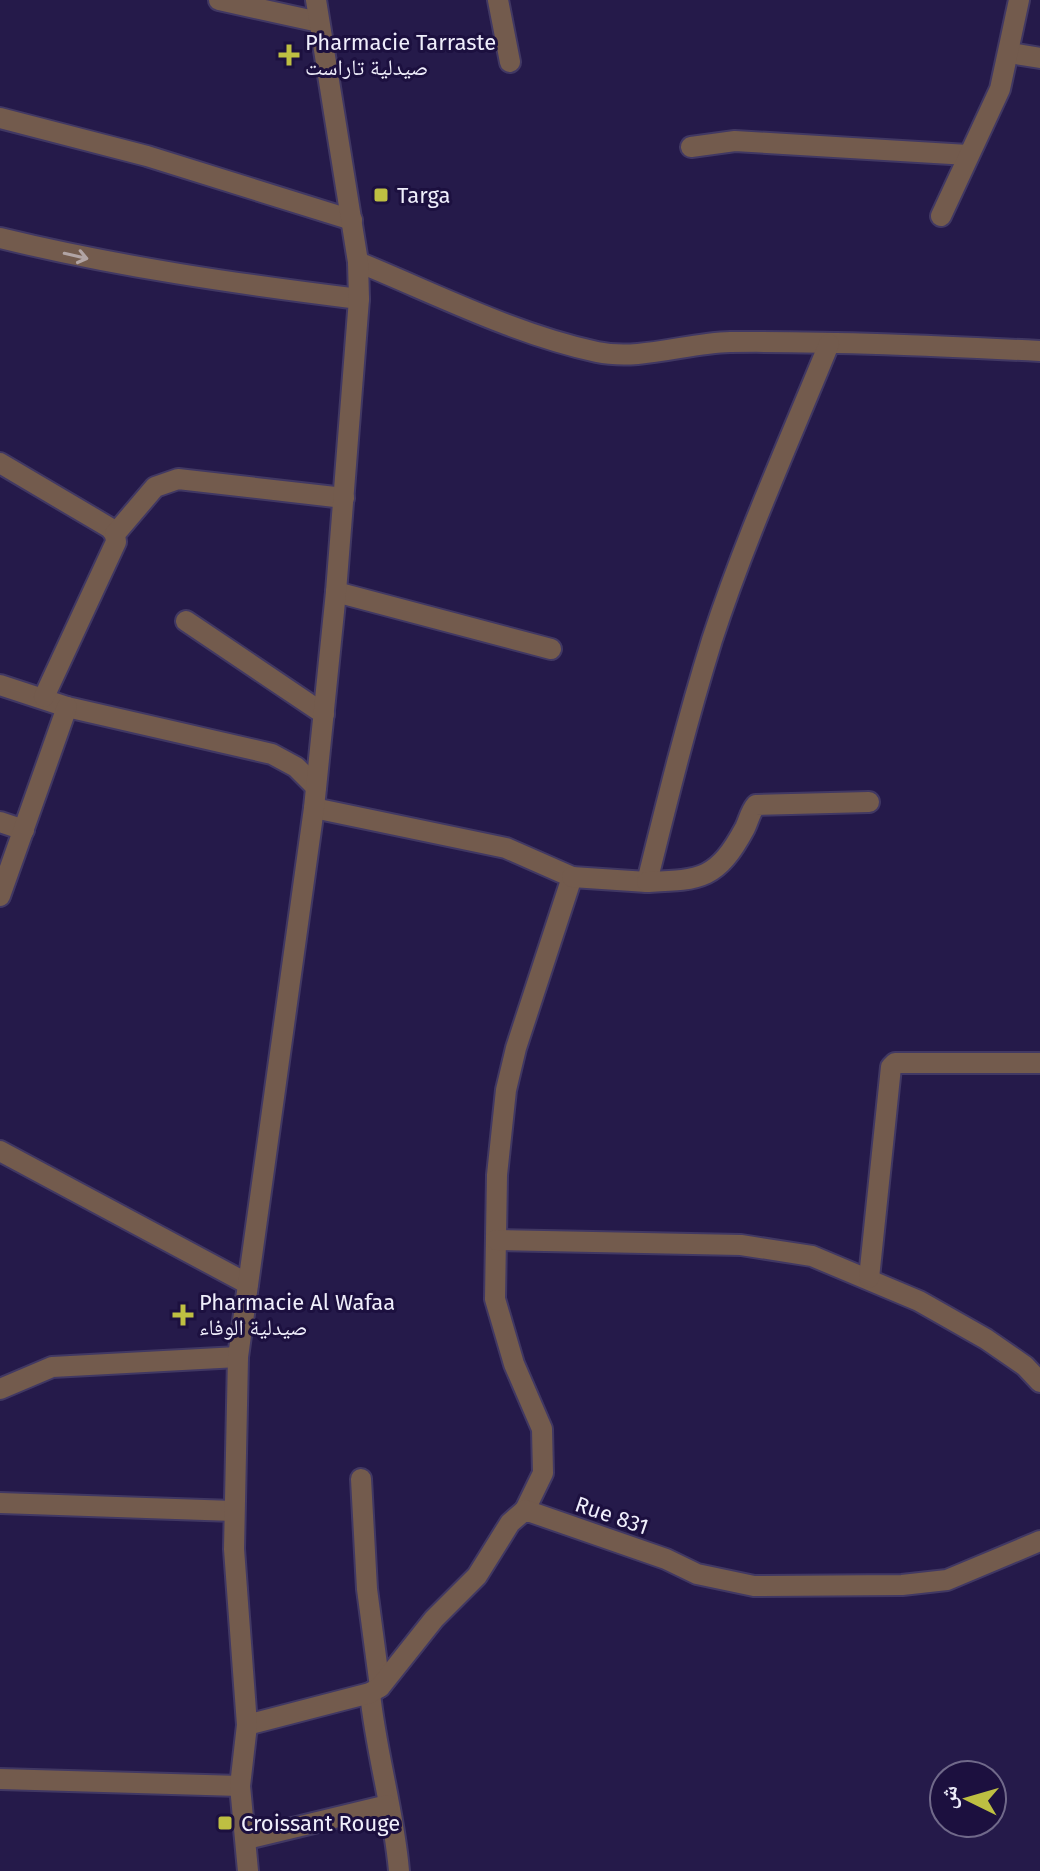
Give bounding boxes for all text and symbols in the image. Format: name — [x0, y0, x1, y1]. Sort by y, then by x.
place label: Pharmacie Tarraste صيدلية تاراست — [305, 29, 496, 81]
marker: Pharmacie Tarraste صيدلية تاراست — [280, 46, 298, 64]
place label: Targa — [397, 182, 450, 209]
marker: Targa — [372, 186, 390, 204]
one-way arrow — [62, 250, 88, 265]
place label: Pharmacie Al Wafaa صيدلية الوفاء — [199, 1289, 395, 1341]
marker: Pharmacie Al Wafaa صيدلية الوفاء — [174, 1306, 192, 1324]
street label: Rue 831 — [572, 1490, 652, 1541]
north arrow — [928, 1759, 1008, 1839]
text: ش — [934, 1784, 963, 1810]
place label: Croissant Rouge — [241, 1810, 400, 1837]
marker: Croissant Rouge — [216, 1814, 234, 1832]

